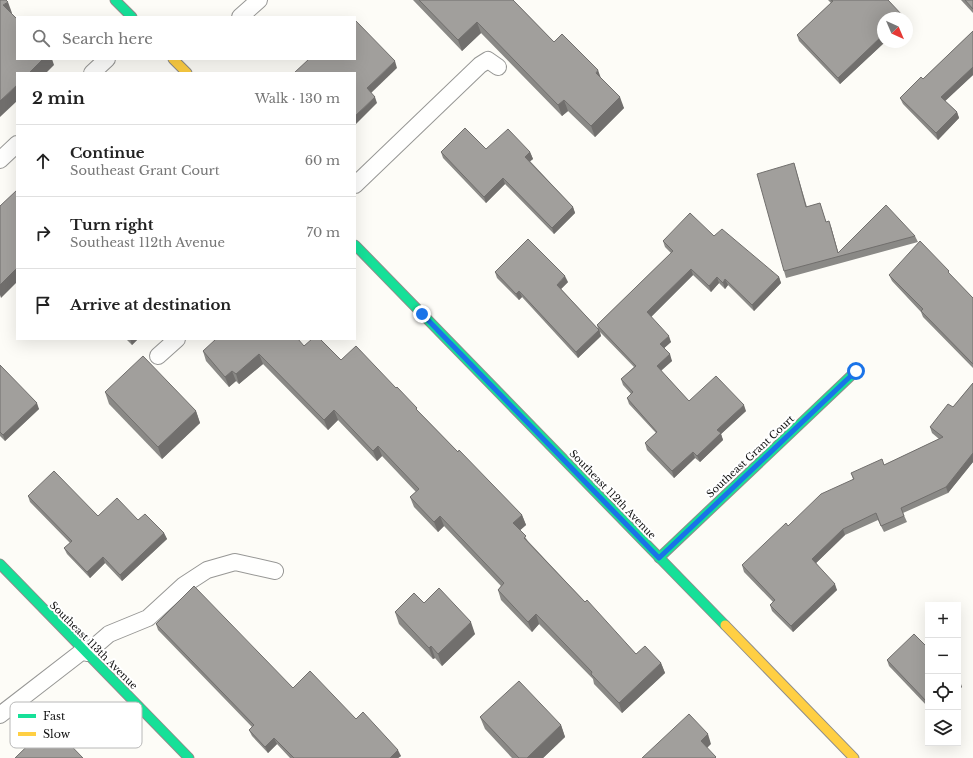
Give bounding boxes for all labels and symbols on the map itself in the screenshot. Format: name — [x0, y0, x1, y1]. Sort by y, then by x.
north arrow — [877, 12, 913, 48]
route end — [413, 305, 431, 323]
route start — [847, 362, 865, 380]
street label: Southeast Grant Court — [704, 412, 797, 500]
street label: Southeast 112th Avenue — [567, 447, 659, 542]
street label: Southeast 113th Avenue — [47, 599, 141, 692]
legend — [10, 702, 142, 748]
text: Fast — [43, 709, 66, 723]
text: Slow — [43, 727, 71, 741]

